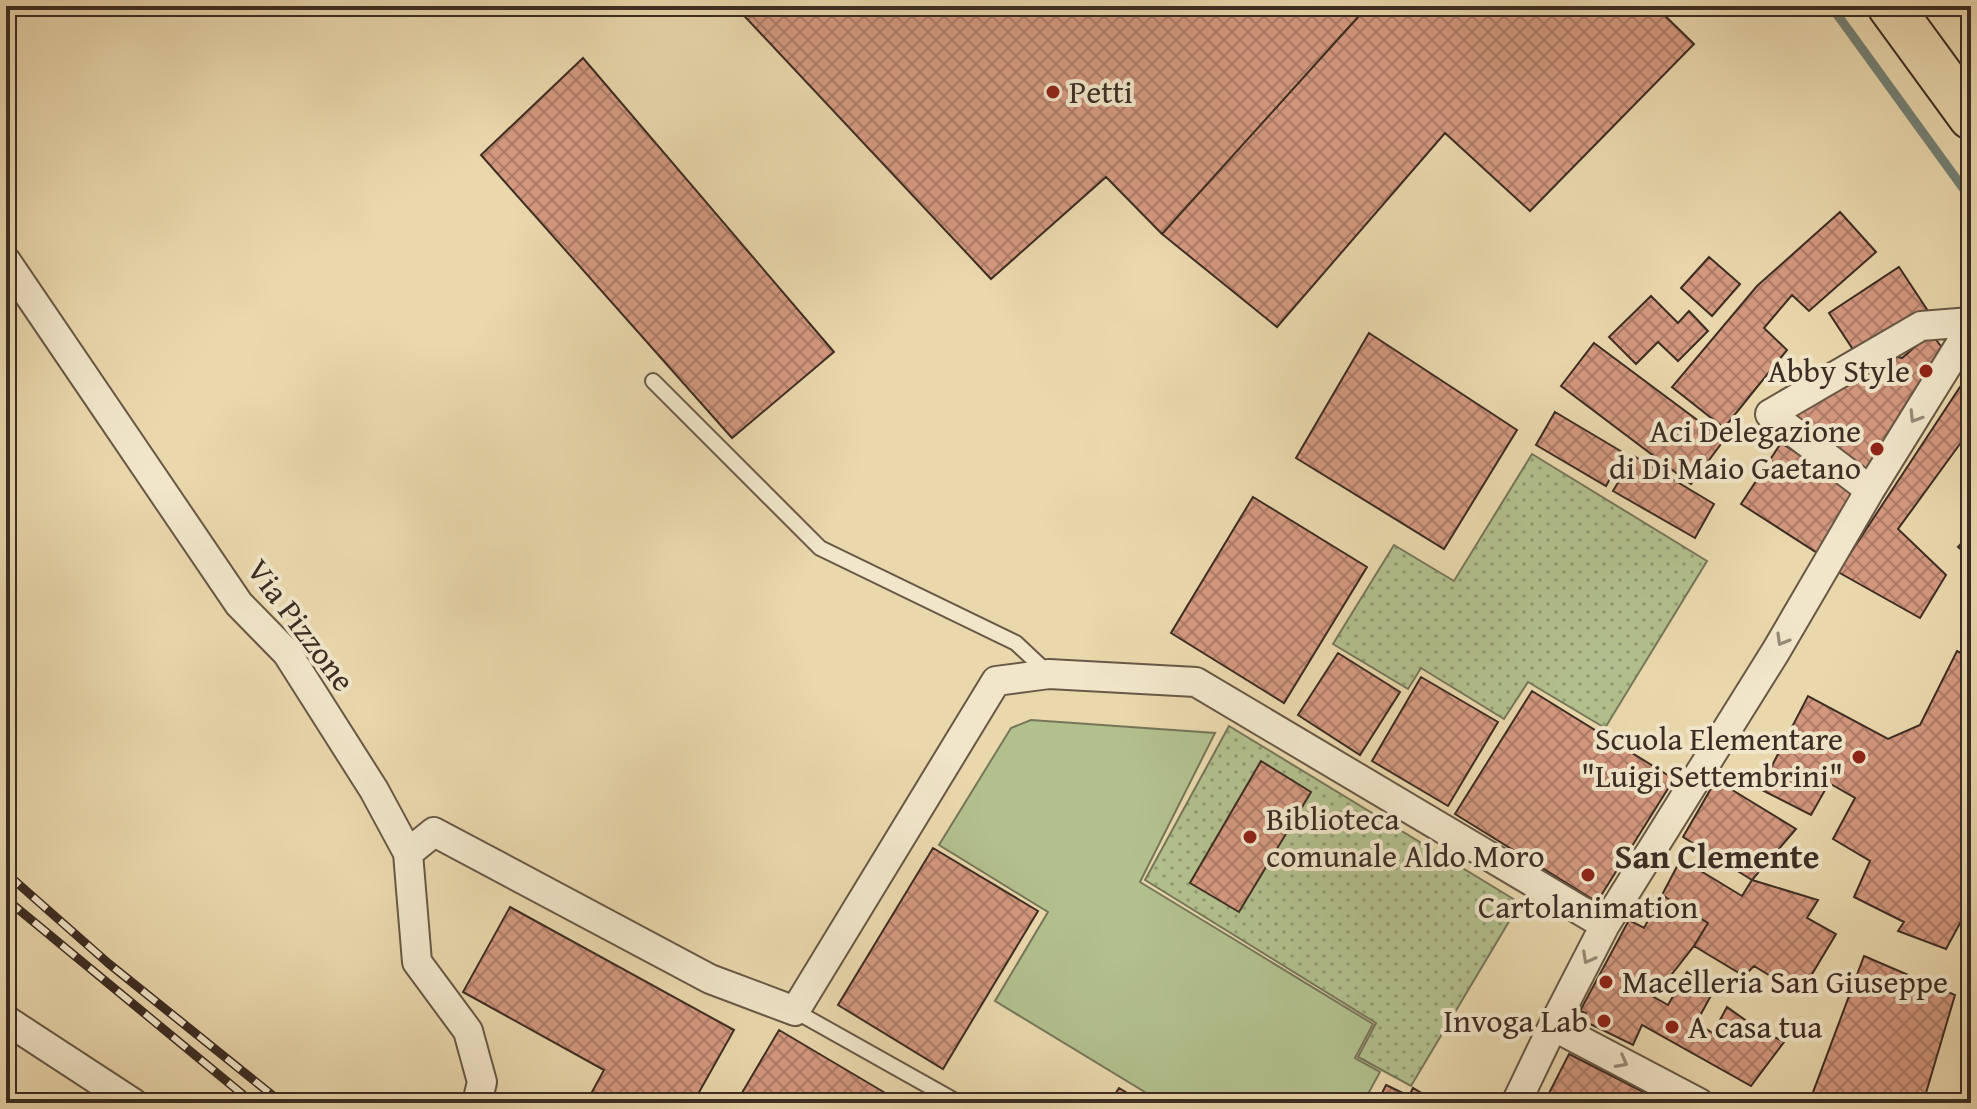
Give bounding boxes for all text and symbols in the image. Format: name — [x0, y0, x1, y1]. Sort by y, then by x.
place label: Petti — [1069, 68, 1133, 115]
marker: Petti — [1044, 83, 1062, 101]
place label: Abby Style — [1768, 347, 1910, 394]
marker: Abby Style — [1917, 362, 1935, 380]
place label: Aci Delegazione di Di Maio Gaetano — [1609, 407, 1861, 491]
one-way arrow — [1909, 408, 1925, 423]
marker: Aci Delegazione di Di Maio Gaetano — [1868, 440, 1886, 458]
street label: Via Pizzone — [236, 548, 367, 701]
one-way arrow — [1776, 631, 1792, 646]
place label: Scuola Elementare "Luigi Settembrini" — [1581, 715, 1843, 799]
marker: Scuola Elementare "Luigi Settembrini" — [1850, 748, 1868, 766]
place label: Biblioteca comunale Aldo Moro — [1266, 795, 1545, 879]
marker: Biblioteca comunale Aldo Moro — [1241, 828, 1259, 846]
district label: San Clemente — [1615, 831, 1819, 880]
marker: Cartolanimation — [1579, 866, 1597, 884]
place label: Cartolanimation — [1478, 883, 1698, 930]
one-way arrow — [1583, 950, 1598, 964]
place label: Macelleria San Giuseppe — [1622, 958, 1948, 1005]
marker: Macelleria San Giuseppe — [1597, 973, 1615, 991]
place label: Invoga Lab — [1443, 997, 1588, 1044]
place label: A casa tua — [1688, 1003, 1822, 1050]
marker: Invoga Lab — [1595, 1012, 1613, 1030]
marker: A casa tua — [1663, 1018, 1681, 1036]
one-way arrow — [1613, 1053, 1628, 1068]

